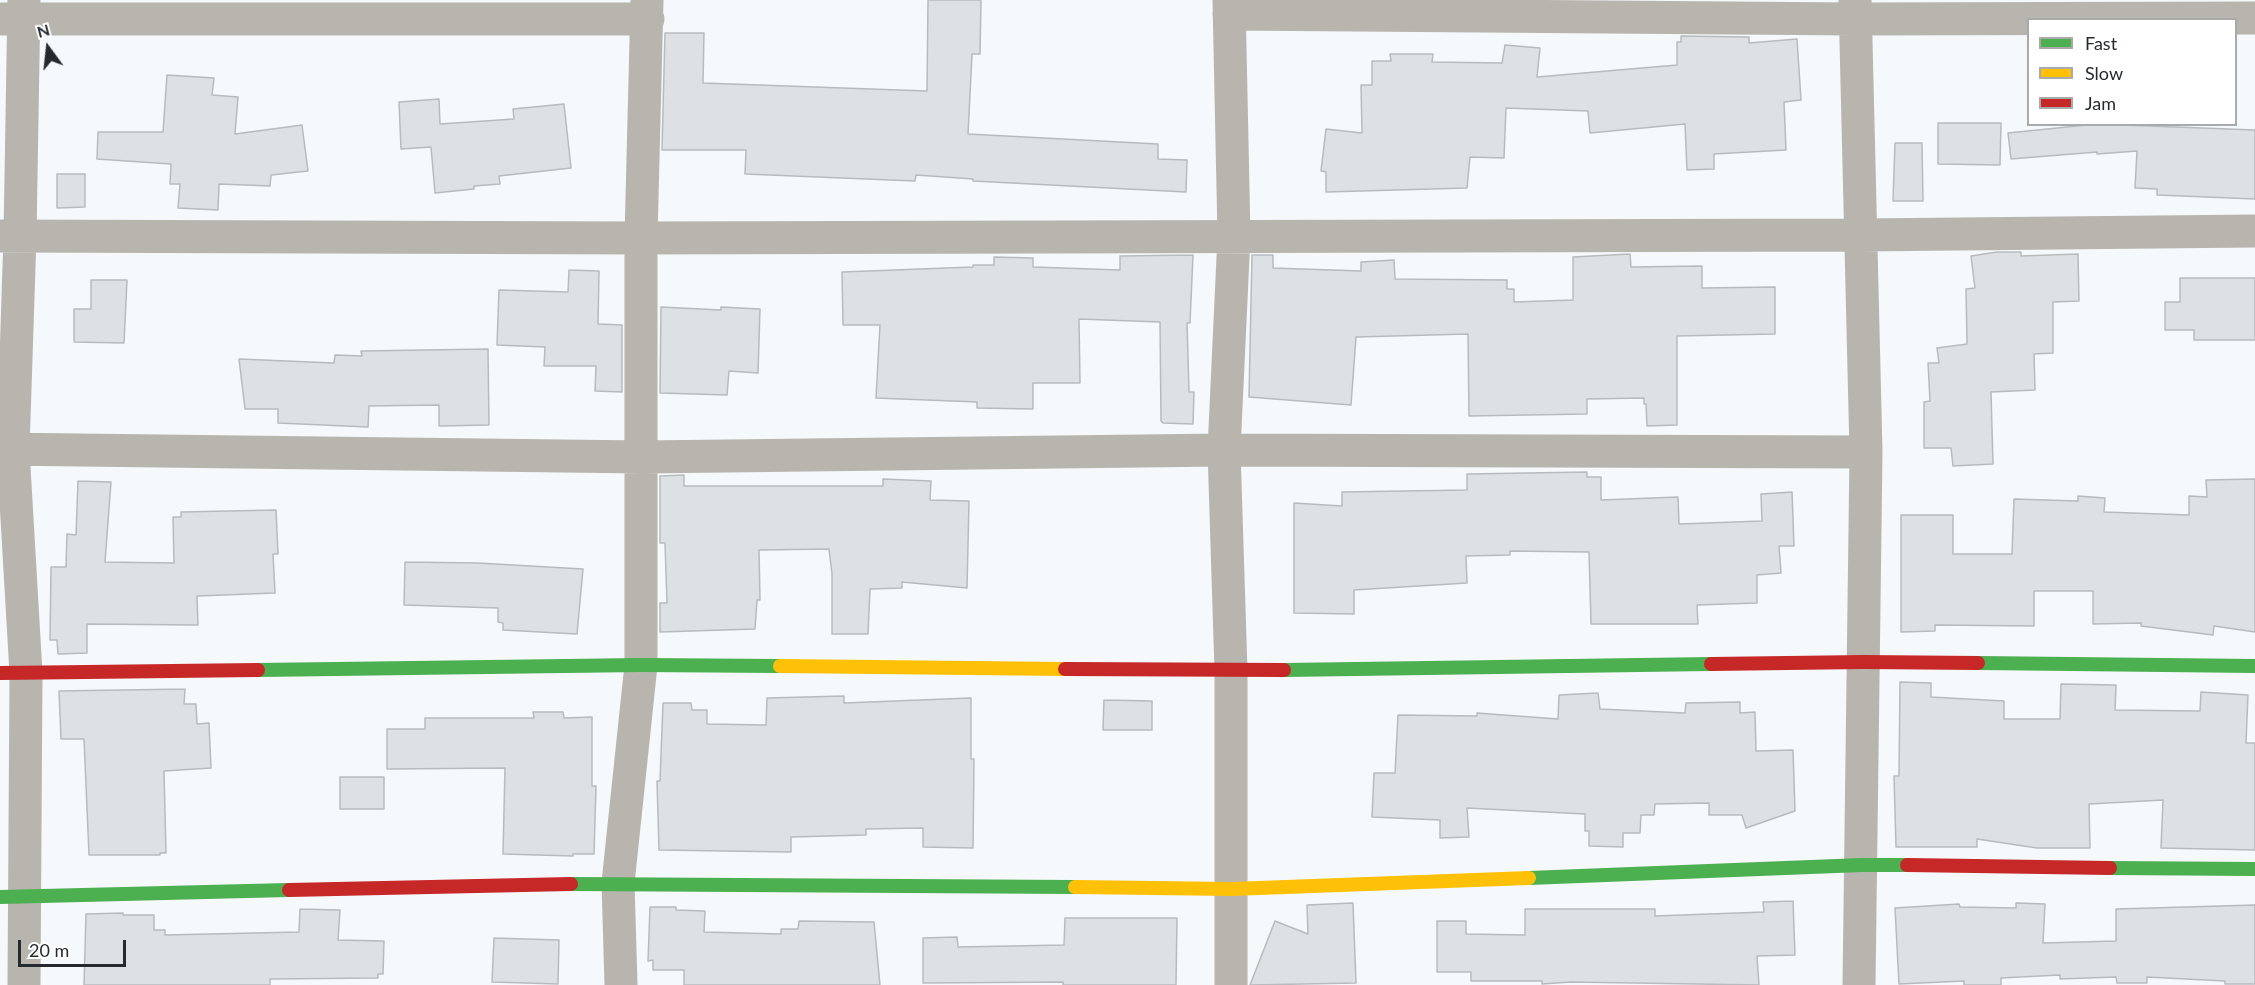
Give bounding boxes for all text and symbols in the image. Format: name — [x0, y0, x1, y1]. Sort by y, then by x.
north arrow — [18, 18, 78, 78]
legend — [2027, 18, 2237, 126]
text: N — [35, 19, 52, 41]
text: Fast — [2085, 32, 2117, 54]
text: Slow — [2085, 62, 2123, 84]
text: Jam — [2085, 92, 2116, 114]
scale bar — [21, 928, 129, 966]
text: 20 m — [29, 939, 69, 961]

